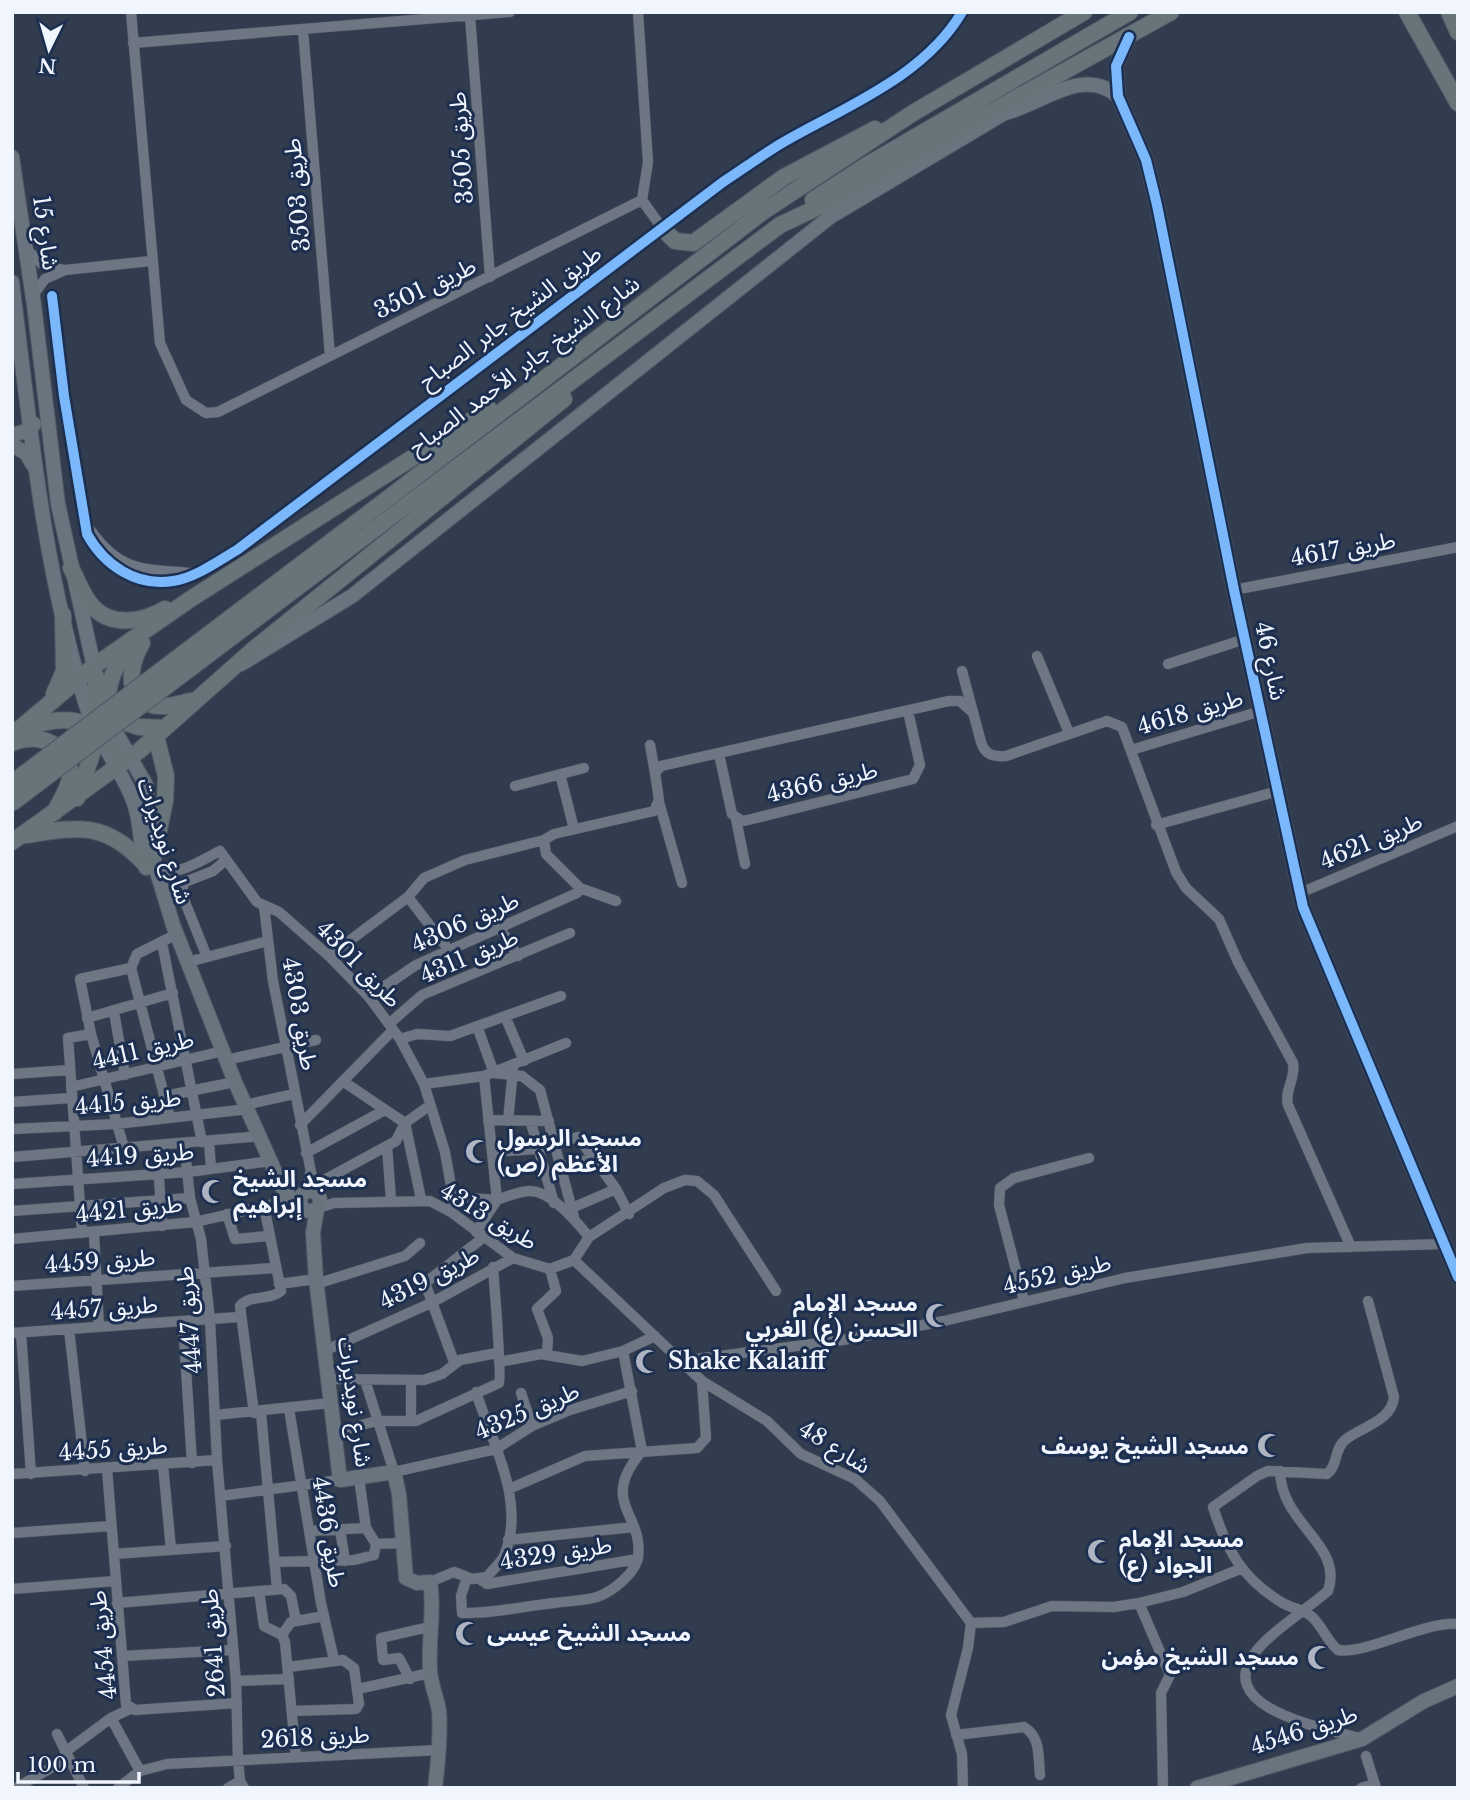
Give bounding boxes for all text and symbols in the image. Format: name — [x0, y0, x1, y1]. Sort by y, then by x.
north arrow — [14, 14, 84, 84]
text: N — [38, 53, 57, 78]
street label: طريق 3505 — [443, 91, 479, 205]
street label: طريق 3503 — [278, 137, 316, 253]
street label: شارع 15 — [24, 194, 65, 272]
street label: طريق الشيخ جابر الصباح — [413, 239, 609, 397]
street label: طريق 3501 — [369, 251, 481, 325]
street label: شارع الشيخ جابر الأحمد الصباح — [403, 269, 647, 463]
street label: طريق 4617 — [1288, 526, 1398, 572]
street label: شارع 46 — [1246, 619, 1293, 704]
street label: طريق 4618 — [1134, 684, 1246, 740]
street label: طريق 4366 — [764, 756, 880, 808]
street label: شارع نويديرات — [129, 774, 199, 909]
street label: طريق 4621 — [1315, 807, 1427, 875]
street label: طريق 4306 — [407, 886, 523, 958]
street label: طريق 4301 — [311, 915, 407, 1013]
street label: طريق 4311 — [416, 923, 522, 989]
street label: طريق 4303 — [276, 955, 324, 1073]
street label: طريق 4411 — [89, 1025, 197, 1075]
street label: طريق 4415 — [74, 1083, 182, 1121]
place label: مسجد الرسول الأعظم (ص) — [497, 1124, 642, 1181]
street label: طريق 4419 — [85, 1137, 195, 1173]
mosque icon: مسجد الرسول الأعظم (ص) — [463, 1137, 491, 1165]
place label: مسجد الشيخ إبراهيم — [233, 1165, 367, 1222]
street label: طريق 4313 — [435, 1176, 543, 1256]
mosque icon: مسجد الشيخ إبراهيم — [199, 1178, 227, 1206]
street label: طريق 4421 — [74, 1189, 184, 1229]
street label: طريق 4319 — [374, 1241, 484, 1315]
street label: طريق 4459 — [44, 1243, 156, 1279]
street label: طريق 4552 — [1000, 1248, 1114, 1300]
street label: طريق 4447 — [170, 1265, 208, 1375]
place label: مسجد الإمام الحسن (ع) الغربي — [746, 1289, 918, 1347]
street label: طريق 4457 — [49, 1290, 159, 1326]
mosque icon: مسجد الإمام الحسن (ع) الغربي — [924, 1302, 952, 1330]
street label: شارع نويديرات — [329, 1335, 378, 1469]
mosque icon: Shake Kalaiff — [634, 1347, 662, 1375]
place label: Shake Kalaiff — [668, 1347, 830, 1375]
street label: طريق 4325 — [470, 1376, 584, 1446]
street label: شارع 48 — [793, 1414, 876, 1482]
street label: طريق 4455 — [58, 1431, 168, 1467]
place label: مسجد الشيخ يوسف — [1041, 1432, 1249, 1463]
mosque icon: مسجد الشيخ يوسف — [1255, 1432, 1283, 1460]
street label: طريق 4436 — [306, 1475, 352, 1589]
place label: مسجد الإمام الجواد (ع) — [1119, 1525, 1244, 1582]
street label: طريق 4329 — [498, 1530, 614, 1576]
mosque icon: مسجد الإمام الجواد (ع) — [1085, 1538, 1113, 1566]
street label: طريق 2641 — [195, 1588, 231, 1698]
street label: طريق 4454 — [83, 1589, 123, 1701]
mosque icon: مسجد الشيخ عيسى — [453, 1619, 481, 1647]
place label: مسجد الشيخ عيسى — [487, 1619, 691, 1650]
place label: مسجد الشيخ مؤمن — [1101, 1643, 1299, 1674]
mosque icon: مسجد الشيخ مؤمن — [1305, 1643, 1333, 1671]
street label: طريق 4546 — [1247, 1700, 1361, 1760]
street label: طريق 2618 — [260, 1720, 370, 1754]
scale bar — [18, 1741, 138, 1785]
text: 100 m — [28, 1752, 96, 1778]

